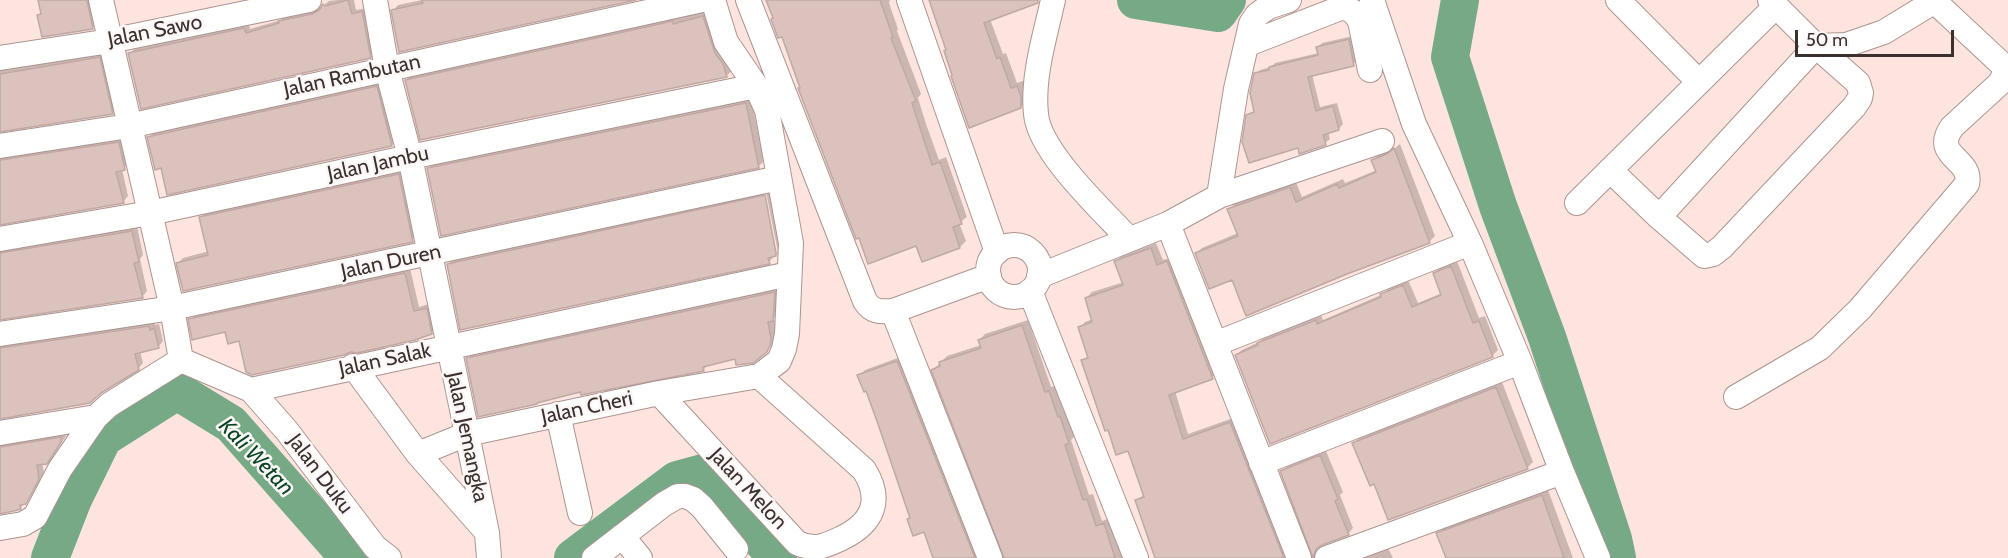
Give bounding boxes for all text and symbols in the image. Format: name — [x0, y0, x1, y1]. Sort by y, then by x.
street label: Jalan Sawo — [106, 10, 204, 52]
scale bar — [1798, 18, 1957, 56]
text: 50 m — [1806, 29, 1848, 51]
street label: Jalan Rambutan — [281, 49, 423, 103]
street label: Jalan Jambu — [325, 141, 431, 187]
street label: Jalan Duren — [339, 239, 443, 285]
street label: Jalan Salak — [337, 338, 433, 382]
street label: Jalan Jemangka — [441, 370, 493, 504]
street label: Jalan Cheri — [539, 386, 635, 430]
water label: Kali Wetan — [213, 413, 299, 501]
street label: Jalan Duku — [282, 429, 358, 519]
street label: Jalan Melon — [704, 443, 792, 535]

